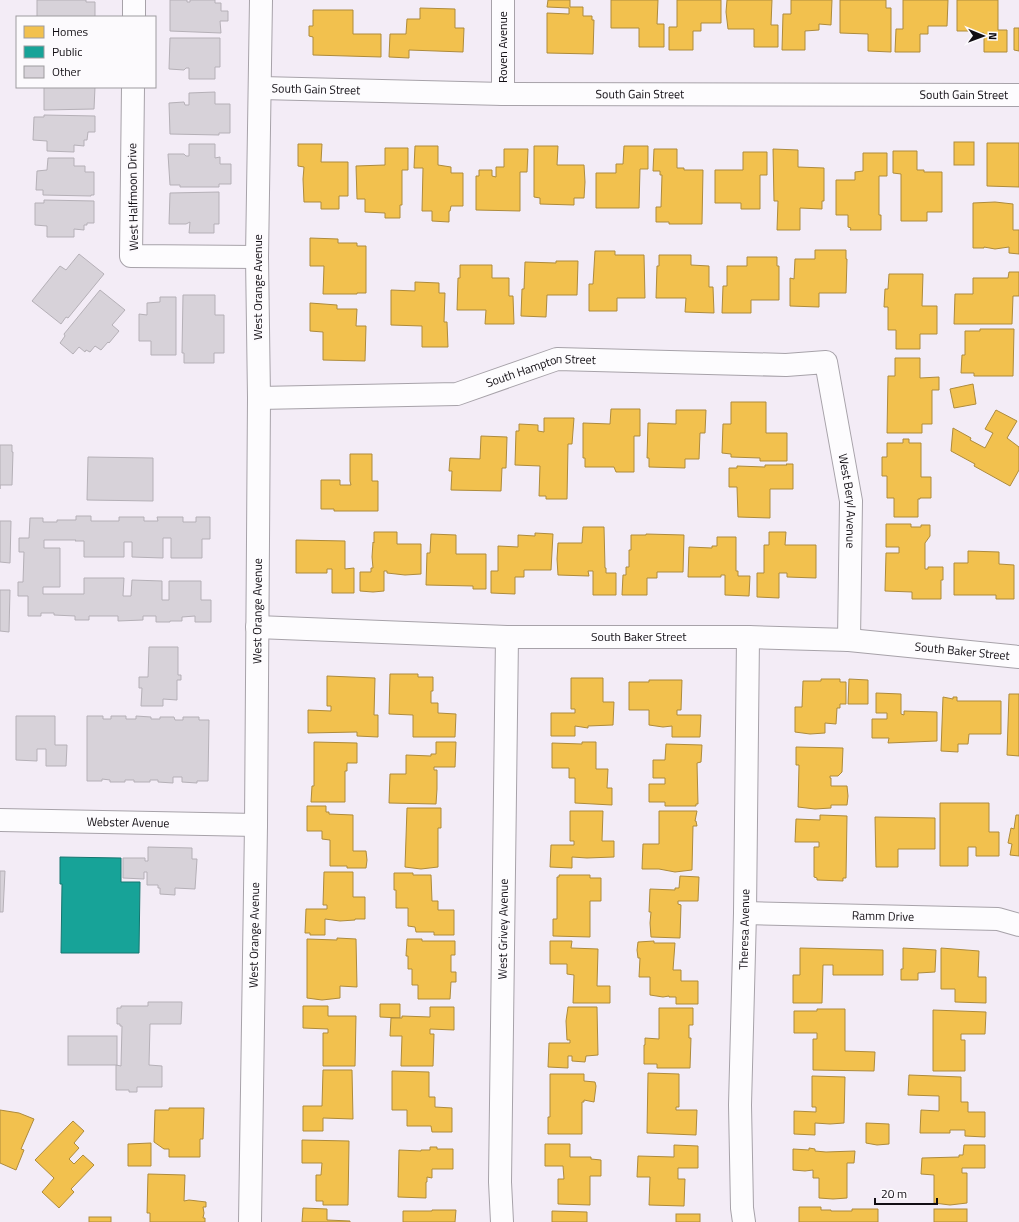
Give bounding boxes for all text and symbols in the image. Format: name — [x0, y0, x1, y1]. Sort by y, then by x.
street label: Roven Avenue — [493, 11, 512, 83]
legend — [16, 16, 156, 88]
north arrow — [963, 16, 1003, 56]
text: Homes — [52, 22, 88, 41]
text: N — [985, 32, 1001, 40]
text: Public — [52, 42, 82, 61]
text: Other — [52, 62, 81, 81]
street label: South Gain Street — [271, 78, 361, 99]
street label: South Gain Street — [596, 84, 685, 103]
street label: South Gain Street — [920, 85, 1009, 104]
street label: West Halfmoon Drive — [122, 143, 143, 251]
street label: West Orange Avenue — [248, 234, 267, 340]
street label: South Hampton Street — [483, 349, 597, 392]
street label: West Beryl Avenue — [834, 452, 861, 548]
street label: West Orange Avenue — [247, 558, 267, 664]
street label: South Baker Street — [591, 627, 687, 646]
street label: South Baker Street — [914, 637, 1011, 665]
street label: Webster Avenue — [86, 812, 170, 832]
street label: West Grivey Avenue — [493, 879, 513, 980]
street label: West Orange Avenue — [244, 882, 264, 988]
street label: Theresa Avenue — [734, 889, 754, 970]
street label: Ramm Drive — [852, 906, 914, 926]
scale bar — [875, 1180, 937, 1206]
text: 20 m — [881, 1184, 907, 1203]

